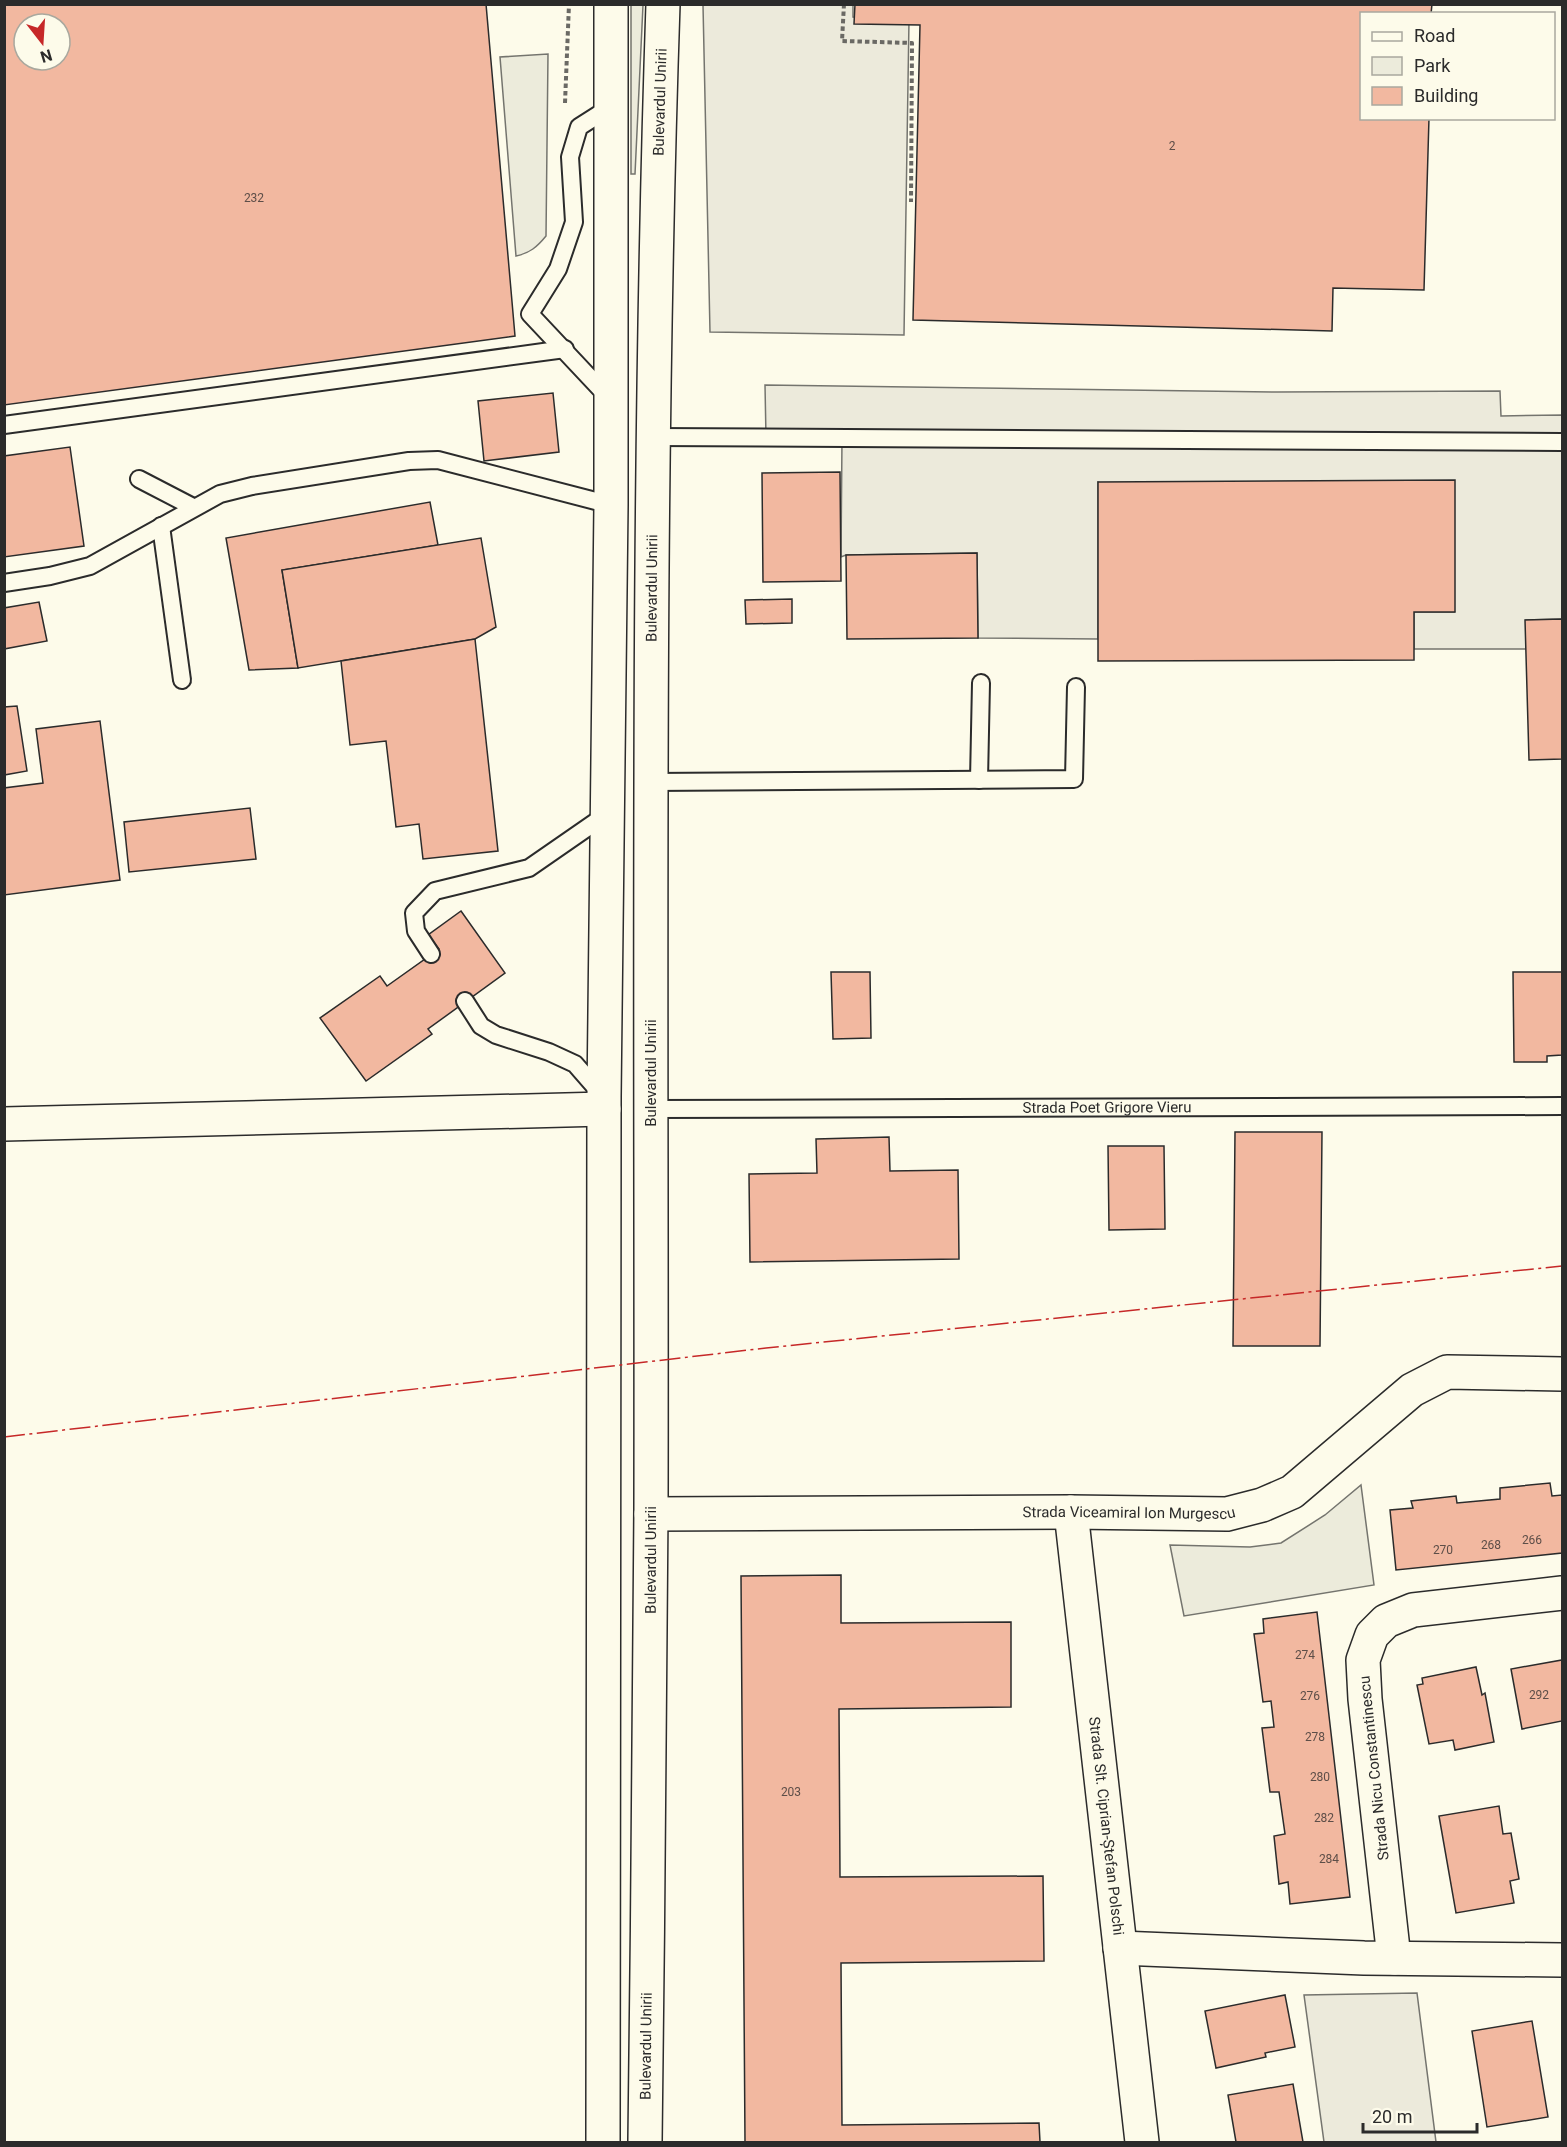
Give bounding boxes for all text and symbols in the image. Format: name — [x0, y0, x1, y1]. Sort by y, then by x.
north arrow — [12, 12, 72, 72]
legend — [1360, 12, 1555, 120]
text: Road — [1414, 25, 1455, 46]
text: N — [38, 45, 54, 67]
street label: Bulevardul Unirii — [650, 48, 671, 156]
text: Park — [1414, 55, 1451, 76]
text: Building — [1414, 85, 1478, 106]
house number: 2 — [1169, 139, 1176, 153]
house number: 232 — [244, 191, 264, 205]
street label: Bulevardul Unirii — [642, 534, 661, 642]
street label: Bulevardul Unirii — [642, 1019, 660, 1127]
street label: Strada Poet Grigore Vieru — [1023, 1098, 1191, 1117]
street label: Strada Viceamiral Ion Murgescu — [1023, 1503, 1237, 1523]
street label: Bulevardul Unirii — [642, 1506, 660, 1614]
house number: 266 — [1522, 1533, 1542, 1547]
house number: 268 — [1481, 1538, 1501, 1552]
house number: 270 — [1433, 1543, 1453, 1557]
house number: 274 — [1295, 1648, 1315, 1662]
street label: Strada Nicu Constantinescu — [1355, 1675, 1393, 1861]
house number: 292 — [1529, 1688, 1549, 1702]
house number: 276 — [1300, 1689, 1320, 1703]
street label: Strada Slt. Ciprian-Ștefan Polschi — [1085, 1716, 1128, 1936]
house number: 278 — [1305, 1730, 1325, 1744]
house number: 280 — [1310, 1770, 1330, 1784]
house number: 203 — [781, 1785, 801, 1799]
house number: 282 — [1314, 1811, 1334, 1825]
house number: 284 — [1319, 1852, 1339, 1866]
street label: Bulevardul Unirii — [636, 1992, 656, 2100]
scale bar — [1363, 2096, 1477, 2134]
text: 20 m — [1372, 2106, 1412, 2127]

